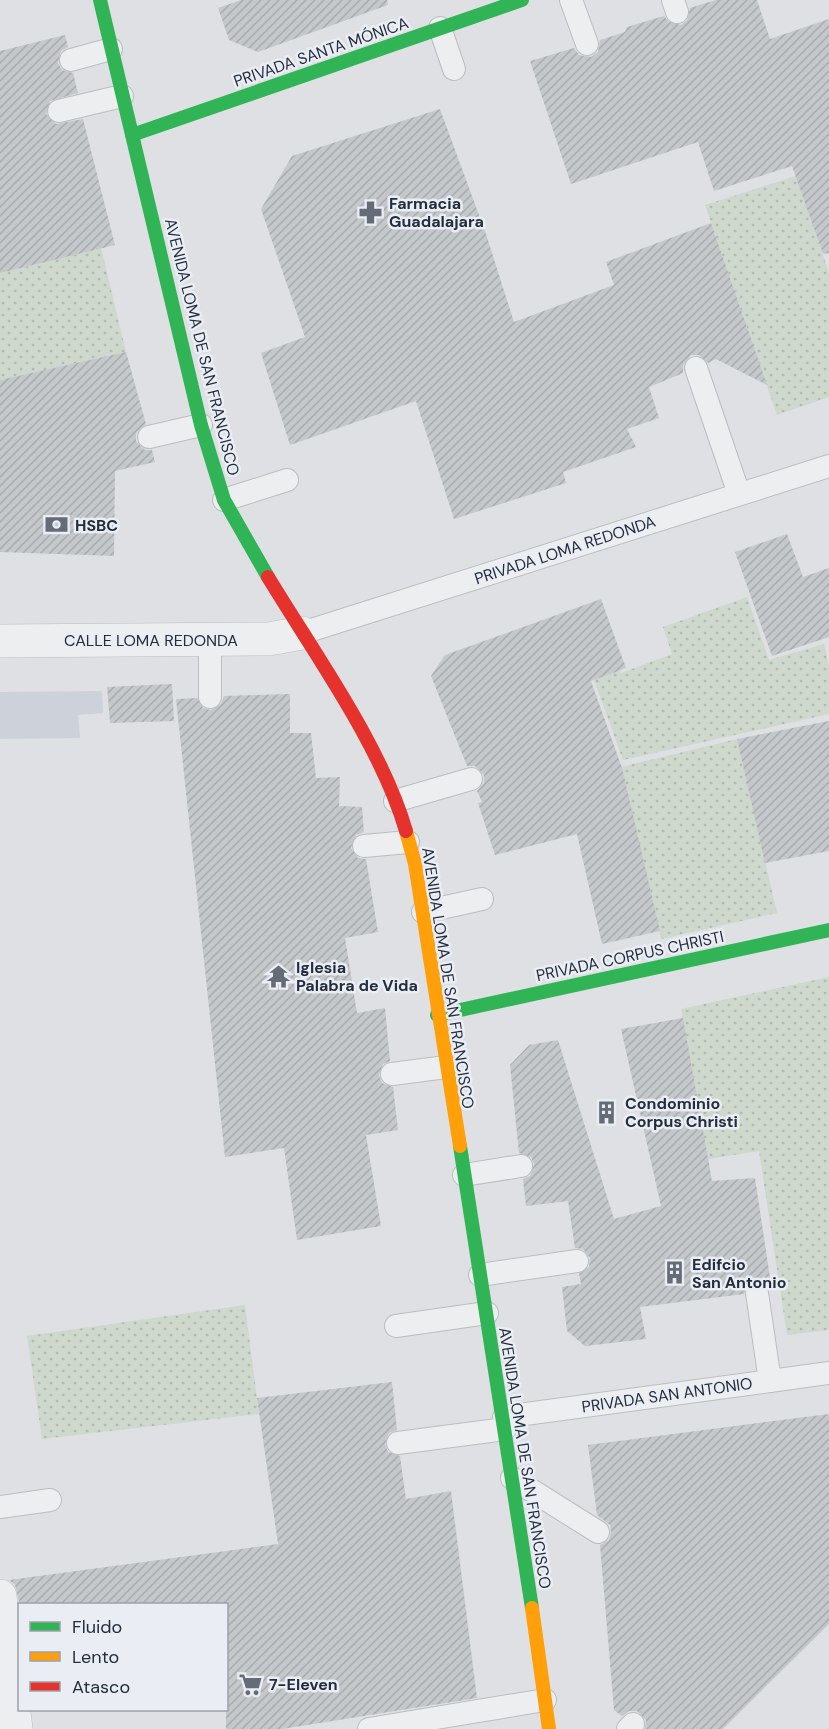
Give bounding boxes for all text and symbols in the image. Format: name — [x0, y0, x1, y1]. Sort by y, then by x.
street label: PRIVADA SANTA MÓNICA — [231, 12, 411, 92]
place label: Farmacia Guadalajara — [389, 193, 484, 232]
pharmacy icon: Farmacia Guadalajara — [358, 199, 384, 225]
street label: AVENIDA LOMA DE SAN FRANCISCO — [160, 216, 244, 478]
street label: PRIVADA LOMA REDONDA — [472, 511, 659, 589]
bank icon: HSBC — [44, 512, 70, 538]
place label: HSBC — [75, 515, 118, 536]
street label: CALLE LOMA REDONDA — [64, 630, 238, 651]
street label: AVENIDA LOMA DE SAN FRANCISCO — [417, 846, 479, 1110]
street label: PRIVADA CORPUS CHRISTI — [534, 926, 726, 986]
place label: Iglesia Palabra de Vida — [296, 957, 418, 996]
temple icon: Iglesia Palabra de Vida — [265, 963, 291, 989]
place label: Condominio Corpus Christi — [625, 1093, 738, 1132]
building icon: Condominio Corpus Christi — [594, 1099, 620, 1125]
place label: Edifcio San Antonio — [692, 1254, 786, 1293]
building icon: Edifcio San Antonio — [661, 1260, 687, 1286]
street label: AVENIDA LOMA DE SAN FRANCISCO — [494, 1326, 556, 1590]
street label: PRIVADA SAN ANTONIO — [580, 1373, 754, 1417]
legend — [18, 1603, 228, 1711]
text: Fluido — [72, 1615, 122, 1639]
text: Lento — [72, 1645, 119, 1669]
supermarket icon: 7-Eleven — [238, 1671, 264, 1697]
place label: 7-Eleven — [269, 1674, 338, 1695]
text: Atasco — [72, 1675, 130, 1699]

